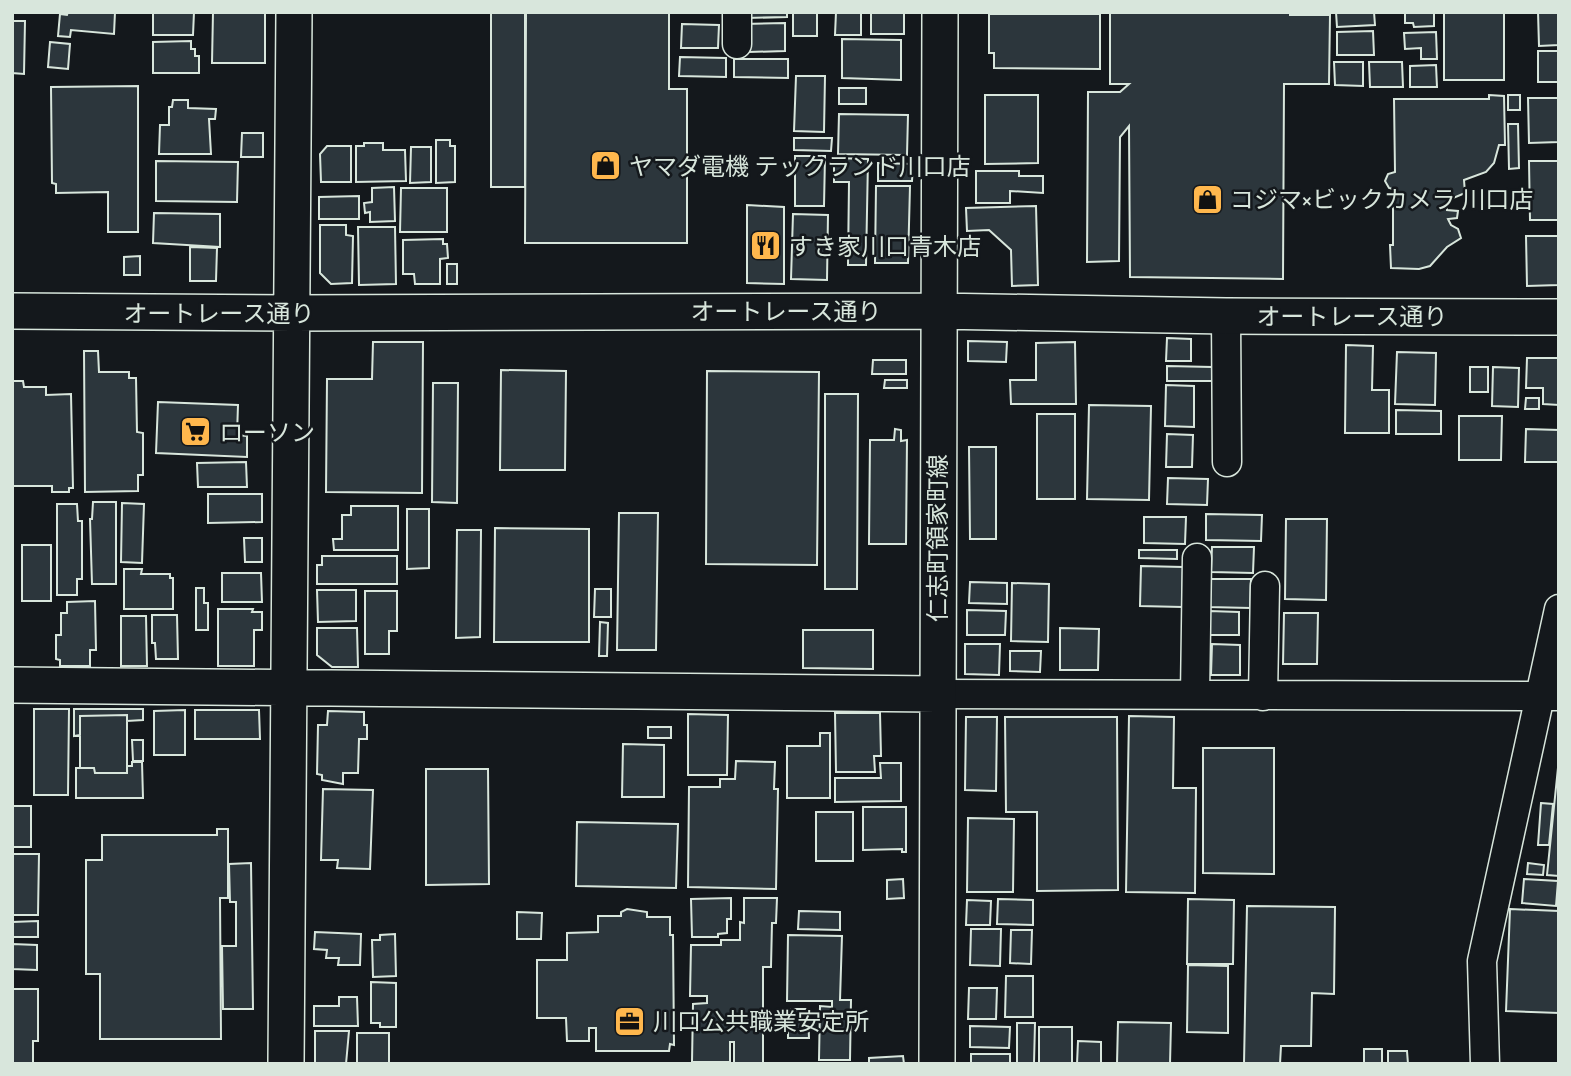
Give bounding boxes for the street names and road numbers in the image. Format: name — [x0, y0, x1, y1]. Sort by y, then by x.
street label: オートレース通り — [691, 297, 881, 326]
street label: オートレース通り — [124, 299, 314, 328]
street label: オートレース通り — [1257, 302, 1447, 331]
street label: 仁志町領家町線 — [923, 454, 952, 622]

